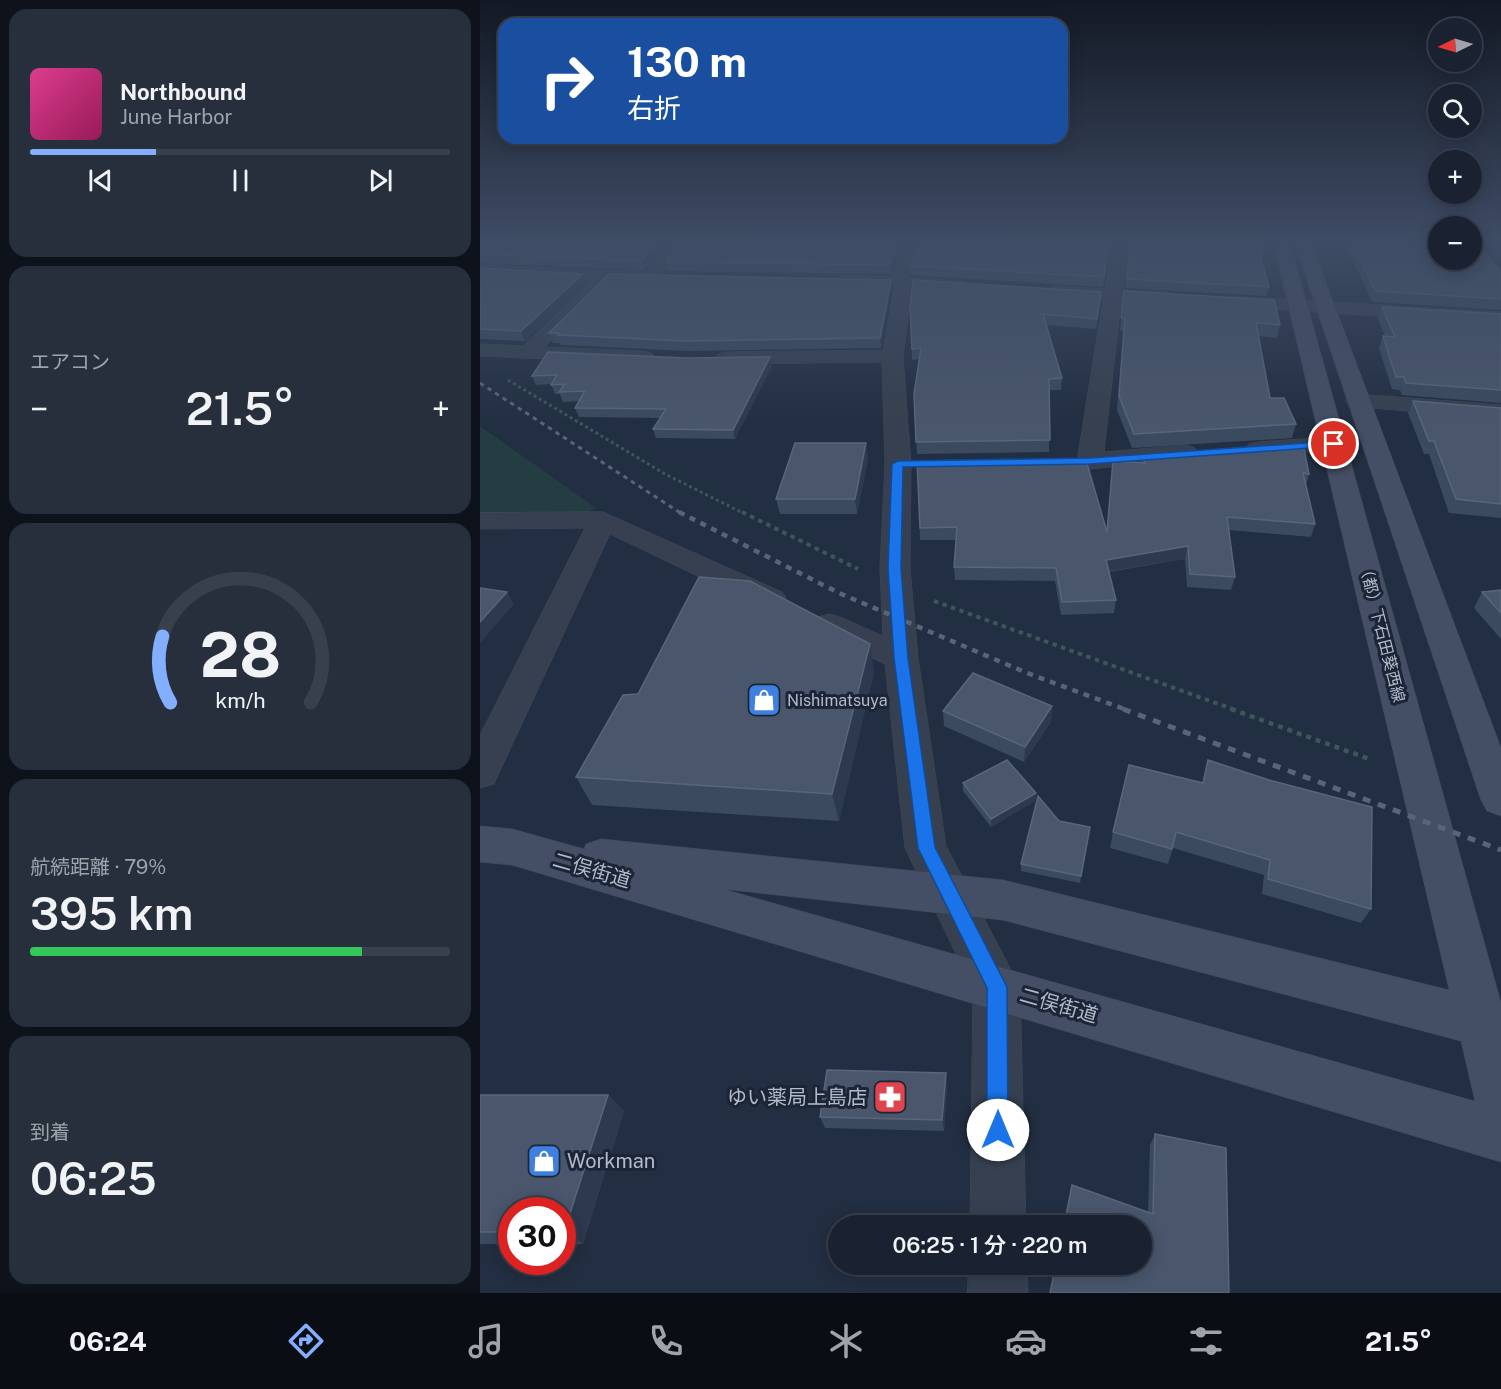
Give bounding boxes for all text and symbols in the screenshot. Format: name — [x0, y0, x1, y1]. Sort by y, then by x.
north arrow — [1428, 18, 1482, 72]
map controls — [1428, 18, 1482, 270]
text: 130 m — [627, 37, 747, 86]
icon: right — [528, 42, 606, 120]
text: Northbound — [120, 79, 246, 105]
button: search — [1428, 84, 1482, 138]
text: 右折 — [627, 92, 681, 124]
text: June Harbor — [120, 105, 232, 129]
button: + — [1428, 150, 1482, 204]
icon: previous — [84, 164, 117, 197]
icon: pause — [224, 164, 257, 197]
icon: next — [364, 164, 397, 197]
button: − — [1428, 216, 1482, 270]
text: エアコン — [30, 350, 110, 374]
text: 21.5° — [186, 382, 294, 435]
text: − — [30, 390, 48, 428]
text: + — [432, 390, 450, 428]
pin — [1308, 418, 1359, 469]
icon: arrive — [1317, 427, 1350, 460]
street label: （都）下石田葵西線 — [1355, 560, 1409, 704]
text: 28 — [199, 619, 281, 692]
shop icon: Nishimatsuya — [746, 682, 782, 718]
text: km/h — [215, 689, 265, 714]
place label: Nishimatsuya — [787, 691, 888, 710]
street label: 二俣街道 — [550, 847, 634, 893]
text: 航続距離 · 79% — [30, 855, 166, 879]
text: 395 km — [30, 887, 193, 940]
street label: 二俣街道 — [1017, 982, 1101, 1028]
pharmacy icon: ゆい薬局上島店 — [872, 1079, 908, 1115]
place label: ゆい薬局上島店 — [727, 1085, 867, 1109]
position arrow — [966, 1098, 1030, 1162]
text: 到着 — [30, 1120, 70, 1144]
shop icon: Workman — [526, 1143, 562, 1179]
place label: Workman — [567, 1149, 655, 1173]
text: 06:25 — [30, 1152, 157, 1205]
speed limit sign: 30 — [498, 1197, 576, 1275]
text: 06:25 · 1 分 · 220 m — [893, 1232, 1087, 1258]
icon: directions — [285, 1320, 327, 1362]
icon: music — [465, 1320, 507, 1362]
icon: phone — [645, 1320, 687, 1362]
icon: climate — [825, 1320, 867, 1362]
icon: car — [1005, 1320, 1047, 1362]
icon: filters — [1185, 1320, 1227, 1362]
text: 06:24 — [69, 1325, 147, 1357]
text: 21.5° — [1365, 1325, 1432, 1357]

